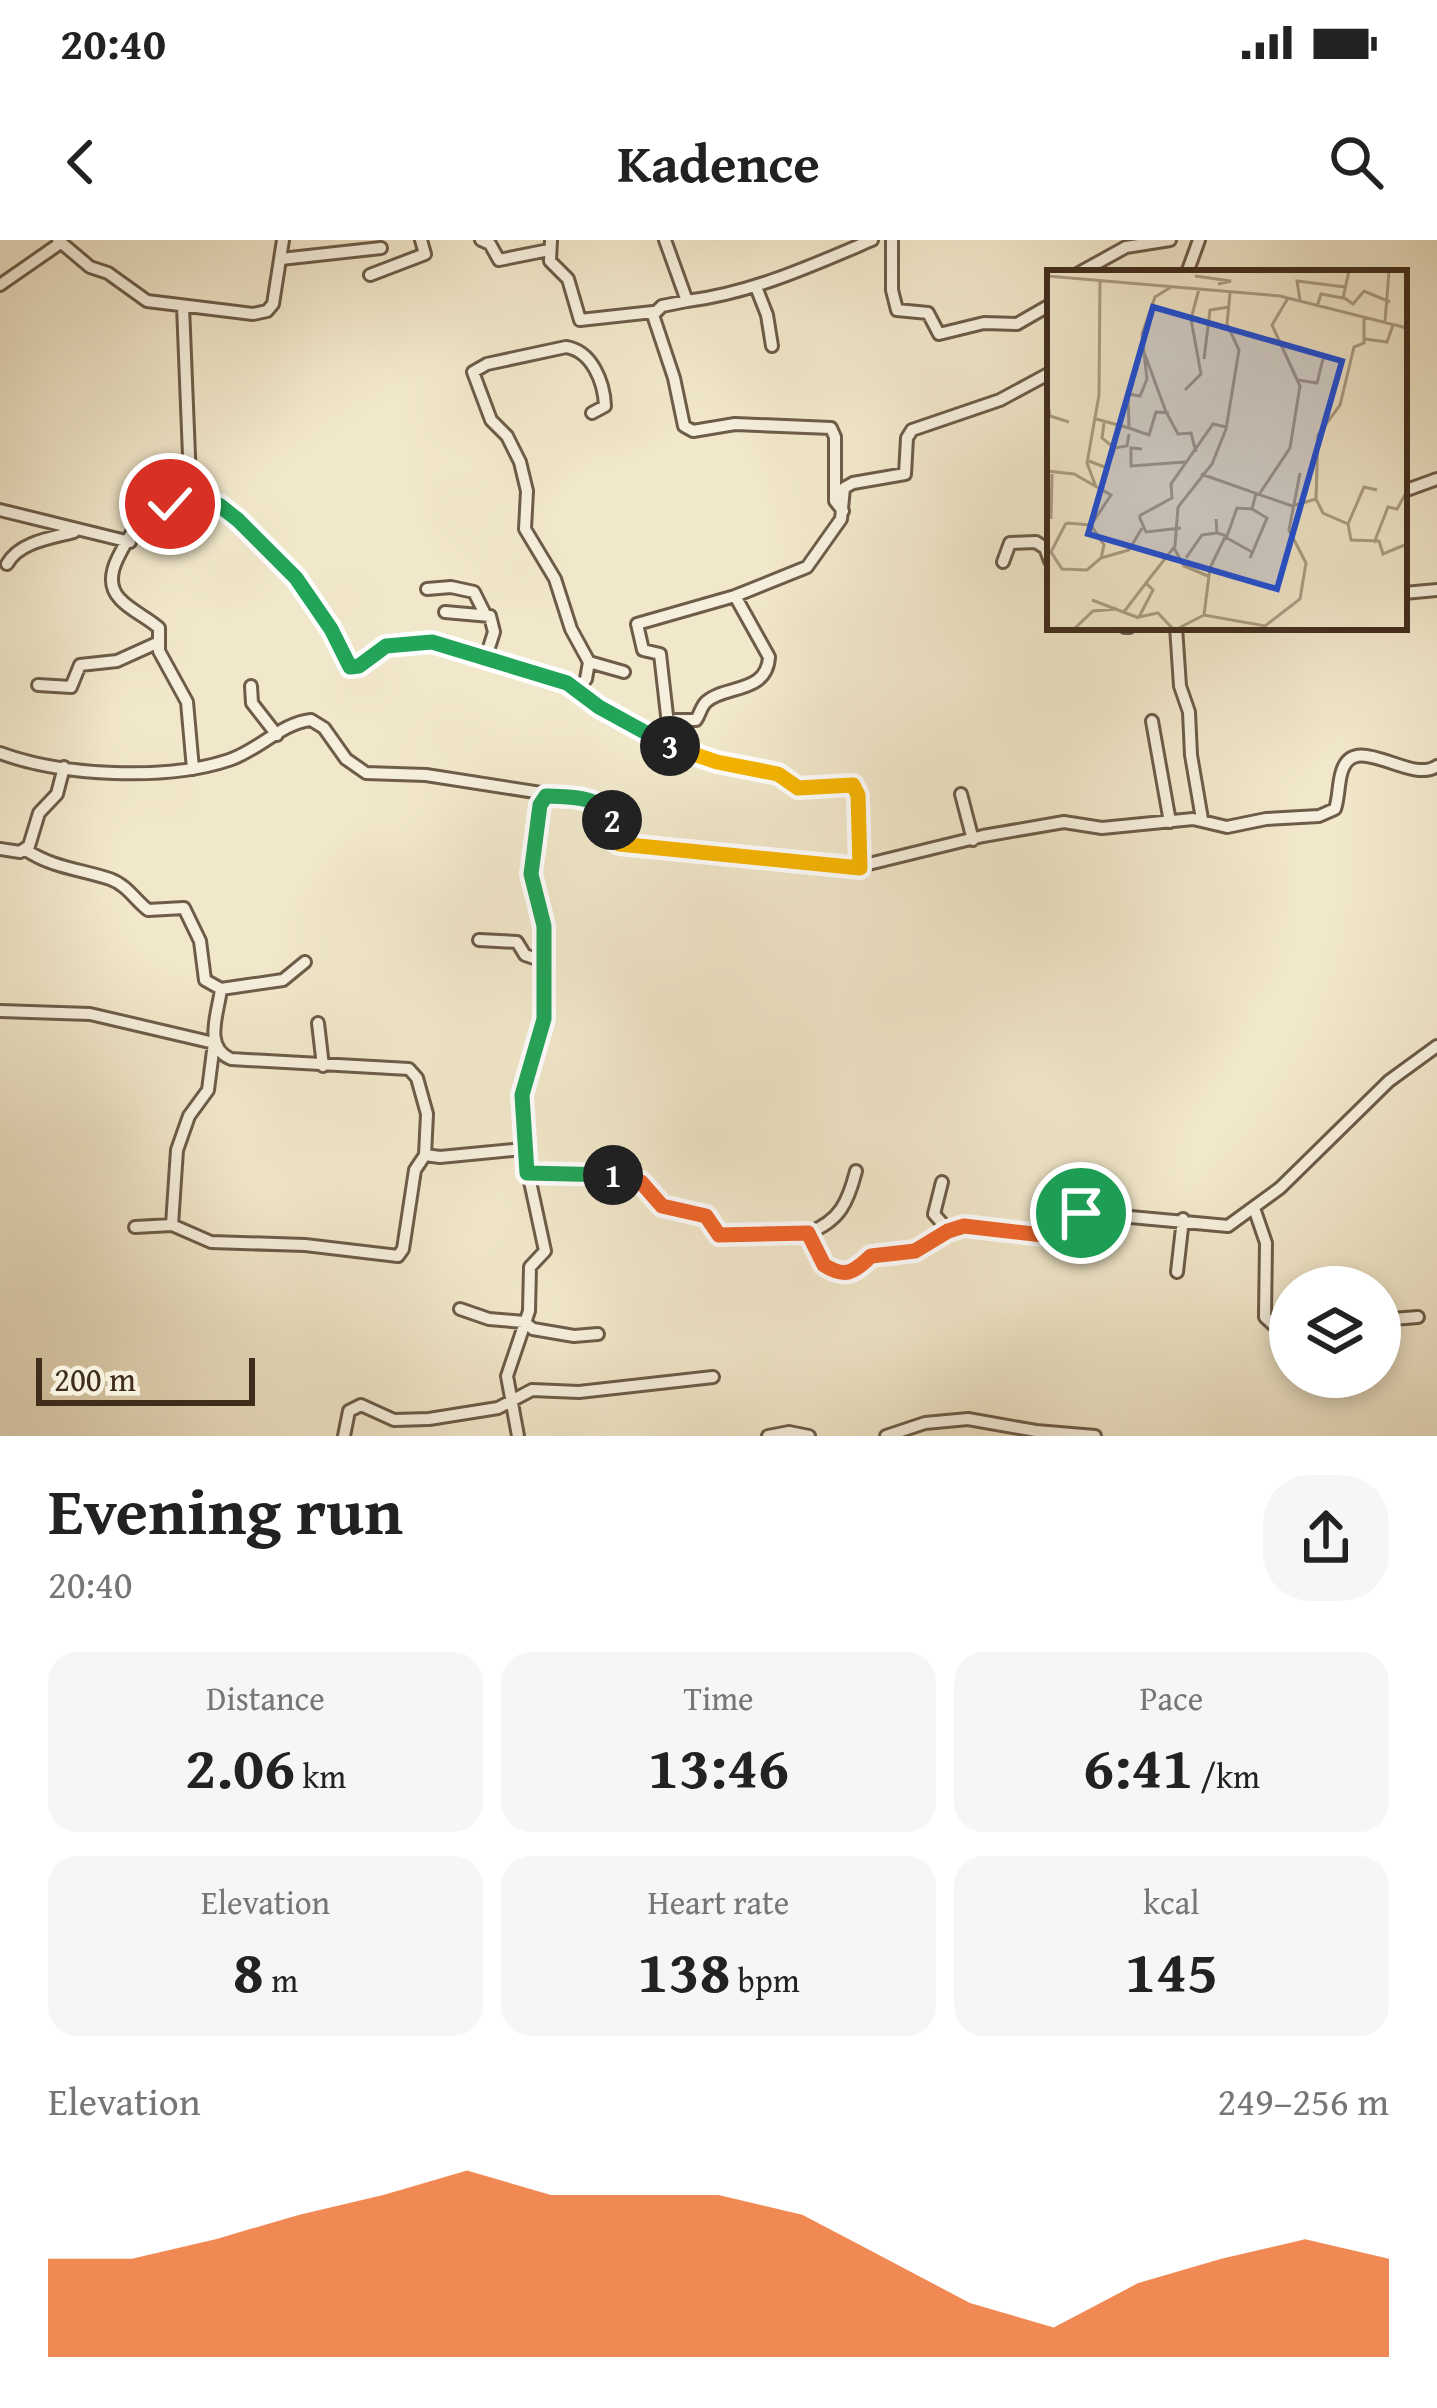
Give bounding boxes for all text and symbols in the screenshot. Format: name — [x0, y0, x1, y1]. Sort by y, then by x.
text: 20:40 — [60, 10, 166, 75]
text: Kadence — [617, 123, 820, 202]
icon: back — [48, 129, 114, 195]
icon: search — [1323, 129, 1389, 195]
inset map — [1047, 270, 1407, 630]
pin — [119, 453, 221, 555]
icon: check — [137, 471, 203, 537]
pin: 3 — [640, 716, 700, 776]
text: 3 — [661, 722, 679, 770]
pin: 2 — [582, 790, 642, 850]
text: 2 — [603, 796, 621, 844]
pin: 1 — [583, 1145, 643, 1205]
text: 1 — [604, 1151, 622, 1199]
pin — [1030, 1162, 1132, 1264]
icon: arrive — [1048, 1180, 1114, 1246]
map controls — [1269, 1266, 1401, 1398]
button: layers — [1269, 1266, 1401, 1398]
scale bar — [36, 1352, 255, 1405]
text: 200 m — [54, 1355, 136, 1403]
text: Evening run — [48, 1461, 403, 1558]
button: share — [1263, 1475, 1389, 1601]
text: 20:40 — [48, 1555, 133, 1612]
text: Distance — [206, 1674, 325, 1722]
text: Time — [683, 1674, 754, 1722]
text: Pace — [1140, 1674, 1203, 1722]
text: 2.06 — [185, 1722, 295, 1810]
text: 13:46 — [648, 1722, 789, 1810]
text: 6:41 — [1083, 1722, 1193, 1810]
text: km — [295, 1752, 346, 1800]
text: /km — [1193, 1752, 1260, 1800]
text: Elevation — [201, 1878, 330, 1926]
text: Heart rate — [648, 1878, 789, 1926]
text: kcal — [1143, 1878, 1200, 1926]
text: 8 — [233, 1926, 264, 2014]
text: 138 — [637, 1926, 731, 2014]
text: 145 — [1125, 1926, 1218, 2014]
text: m — [264, 1956, 298, 2004]
text: bpm — [731, 1956, 800, 2004]
text: Elevation — [48, 2072, 201, 2129]
text: 249–256 m — [1217, 2072, 1389, 2129]

